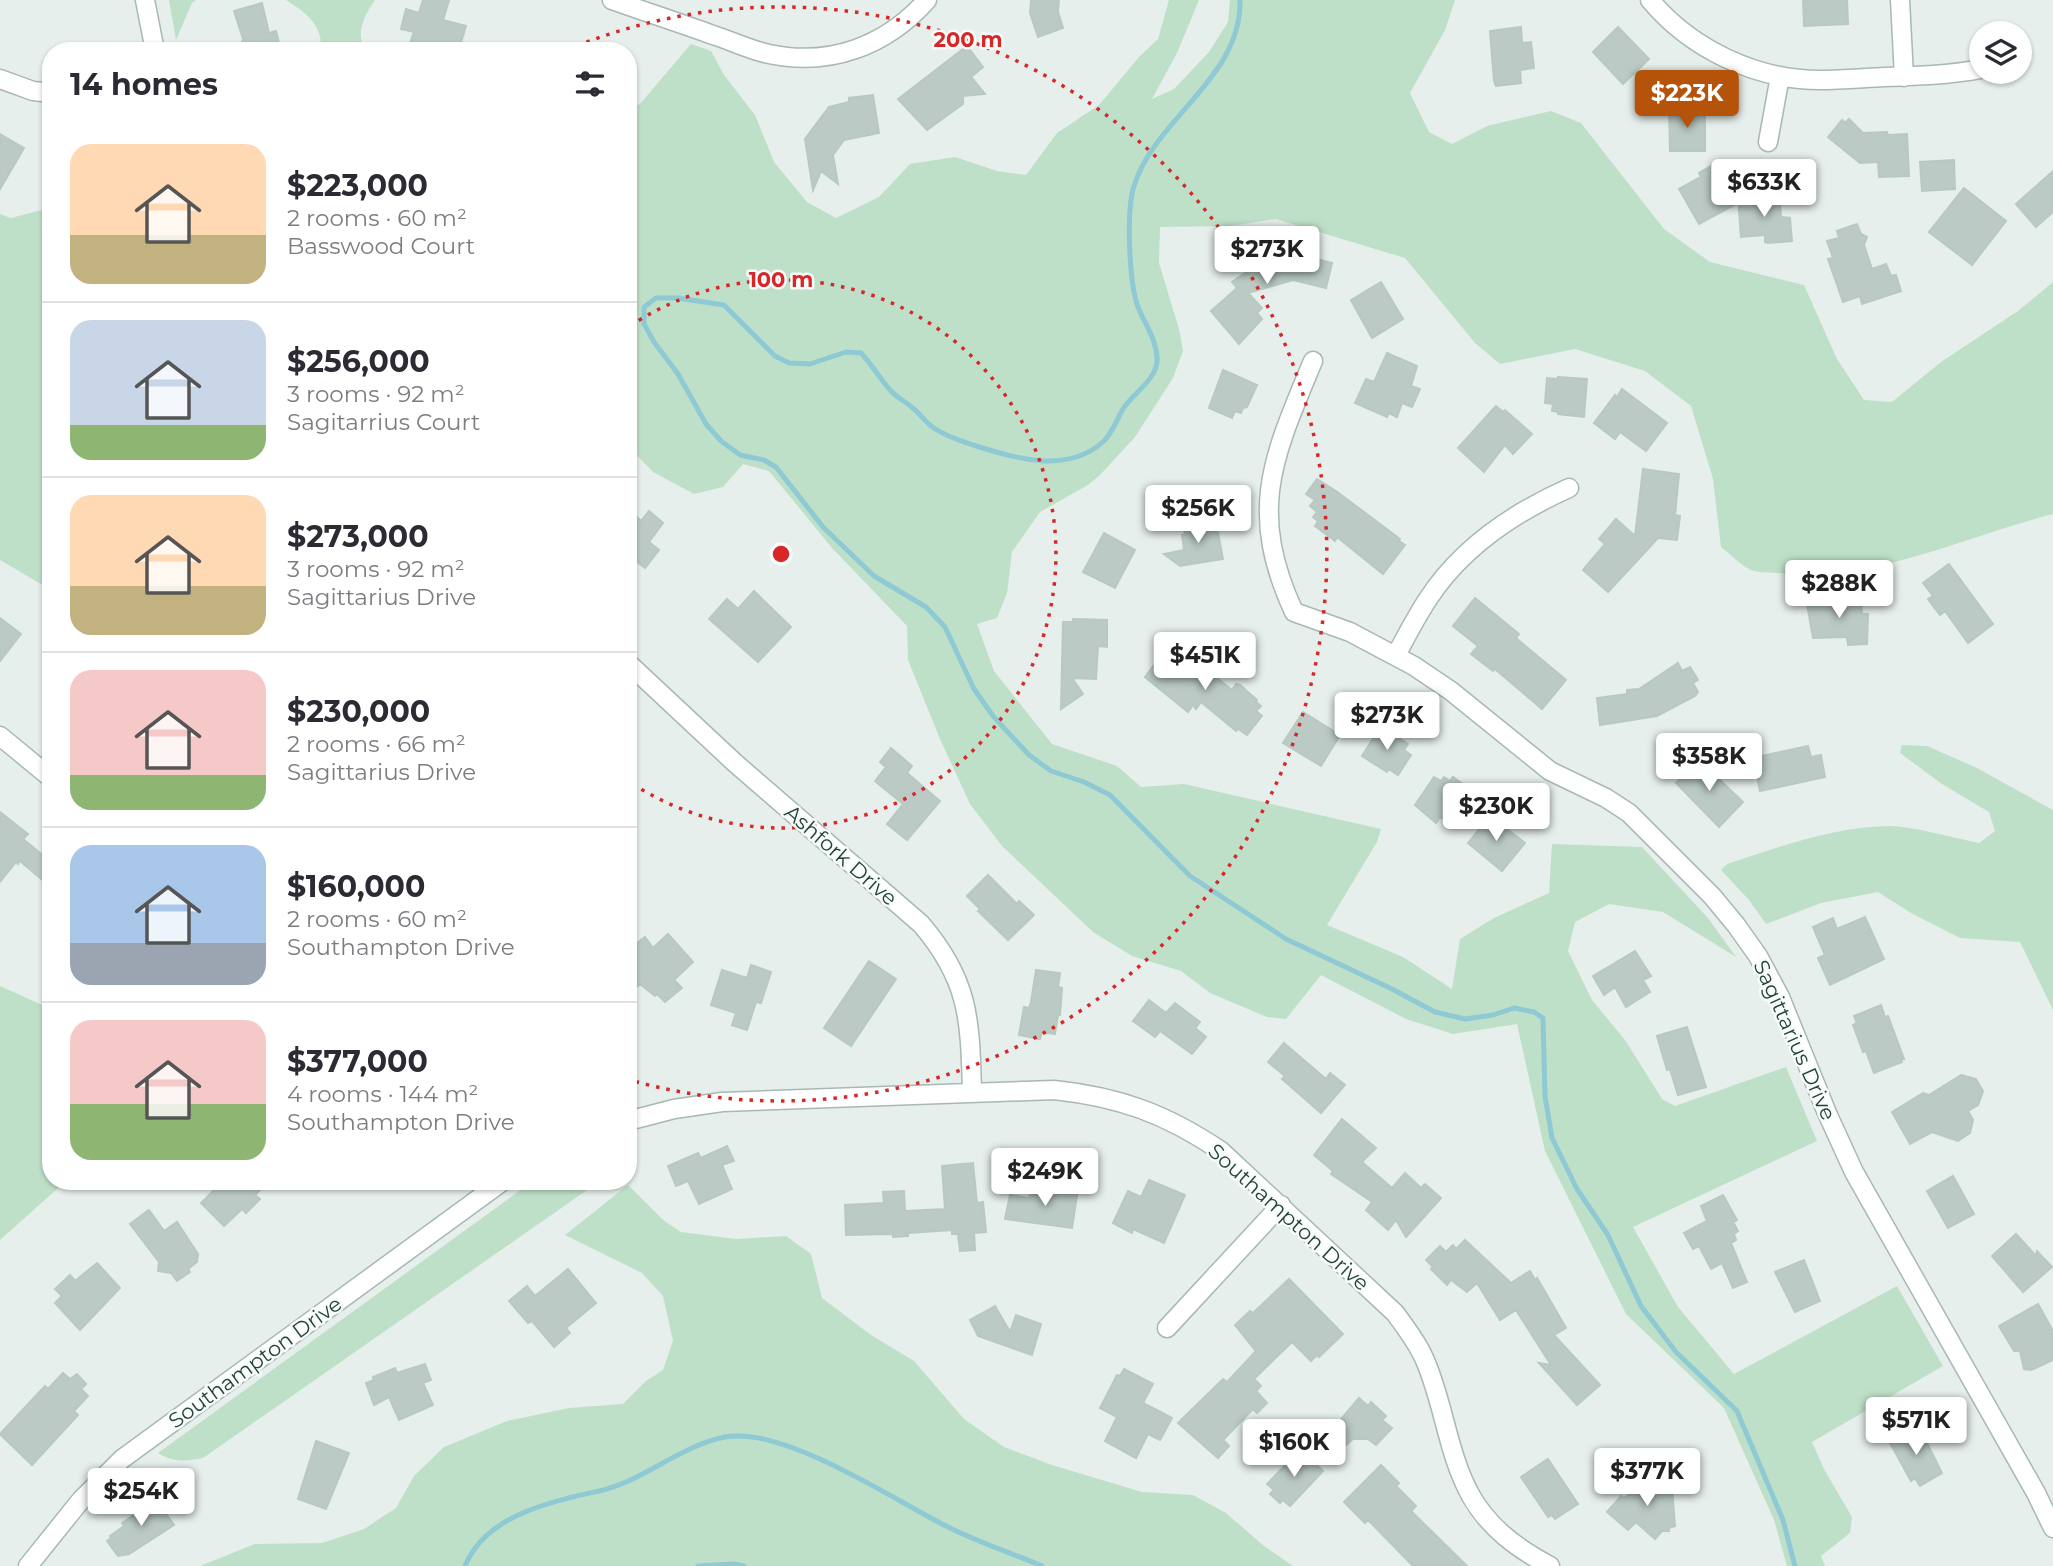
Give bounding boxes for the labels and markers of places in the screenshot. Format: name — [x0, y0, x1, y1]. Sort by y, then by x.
pin: $223K — [1638, 71, 1736, 130]
pin: $633K — [1715, 160, 1813, 219]
pin: $273K — [1218, 226, 1316, 286]
pin: $256K — [1149, 486, 1247, 545]
centre of rings — [769, 542, 793, 566]
pin: $288K — [1790, 560, 1888, 620]
pin: $451K — [1156, 632, 1254, 692]
pin: $273K — [1338, 692, 1436, 752]
pin: $358K — [1660, 734, 1758, 793]
pin: $230K — [1447, 784, 1545, 843]
pin: $249K — [996, 1148, 1094, 1208]
pin: $571K — [1867, 1398, 1965, 1457]
pin: $160K — [1245, 1420, 1343, 1479]
pin: $377K — [1598, 1448, 1696, 1508]
pin: $254K — [92, 1468, 190, 1528]

